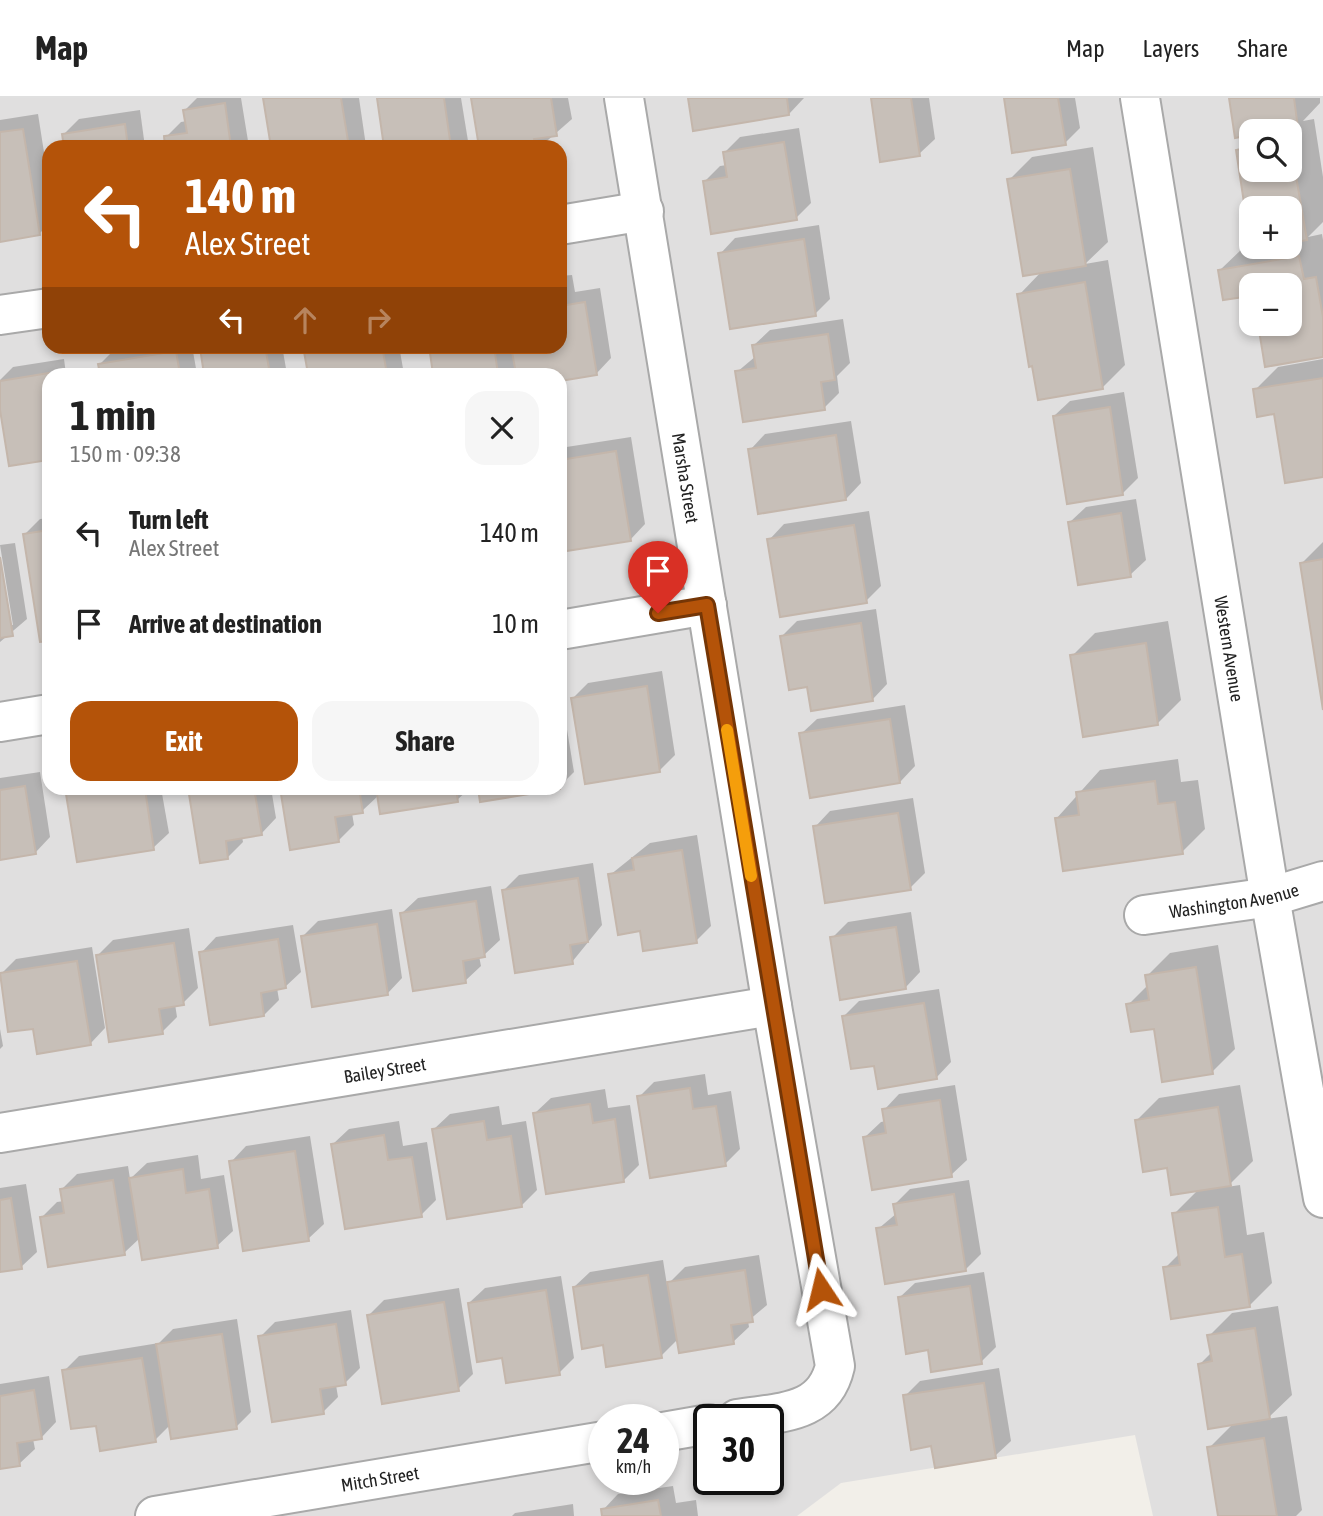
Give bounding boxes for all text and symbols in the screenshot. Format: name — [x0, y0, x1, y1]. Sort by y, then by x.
text: Map — [35, 29, 88, 67]
text: Map — [1066, 35, 1105, 62]
text: Layers — [1143, 35, 1199, 62]
text: Share — [1237, 35, 1288, 62]
map controls — [1239, 119, 1302, 336]
button: search — [1239, 119, 1302, 182]
text: 140 m — [185, 167, 296, 223]
icon: left — [70, 168, 161, 259]
button: + — [1239, 196, 1302, 259]
text: Alex Street — [185, 225, 311, 262]
button: − — [1239, 273, 1302, 336]
icon: left — [213, 301, 251, 339]
icon: ahead — [286, 301, 324, 339]
icon: right — [359, 301, 397, 339]
text: 1 min — [70, 391, 156, 439]
button: close — [465, 391, 539, 465]
street label: Marsha Street — [668, 431, 704, 525]
text: 150 m · 09:38 — [70, 441, 181, 467]
text: Turn left — [129, 505, 209, 535]
icon: left — [70, 514, 108, 552]
text: 140 m — [480, 518, 539, 548]
text: Alex Street — [129, 535, 219, 561]
pin — [628, 541, 688, 613]
icon: arrive — [639, 552, 677, 590]
street label: Western Avenue — [1211, 594, 1249, 703]
icon: arrive — [70, 605, 108, 643]
text: Arrive at destination — [129, 609, 322, 639]
text: 10 m — [492, 609, 539, 639]
button: Exit — [70, 701, 298, 781]
button: Share — [312, 701, 539, 781]
street label: Washington Avenue — [1168, 878, 1301, 922]
street label: Bailey Street — [342, 1053, 428, 1087]
position arrow — [784, 1252, 858, 1326]
speed limit sign: 30 — [693, 1404, 784, 1495]
text: 24 — [617, 1420, 650, 1460]
text: km/h — [616, 1456, 651, 1477]
street label: Mitch Street — [339, 1462, 420, 1495]

